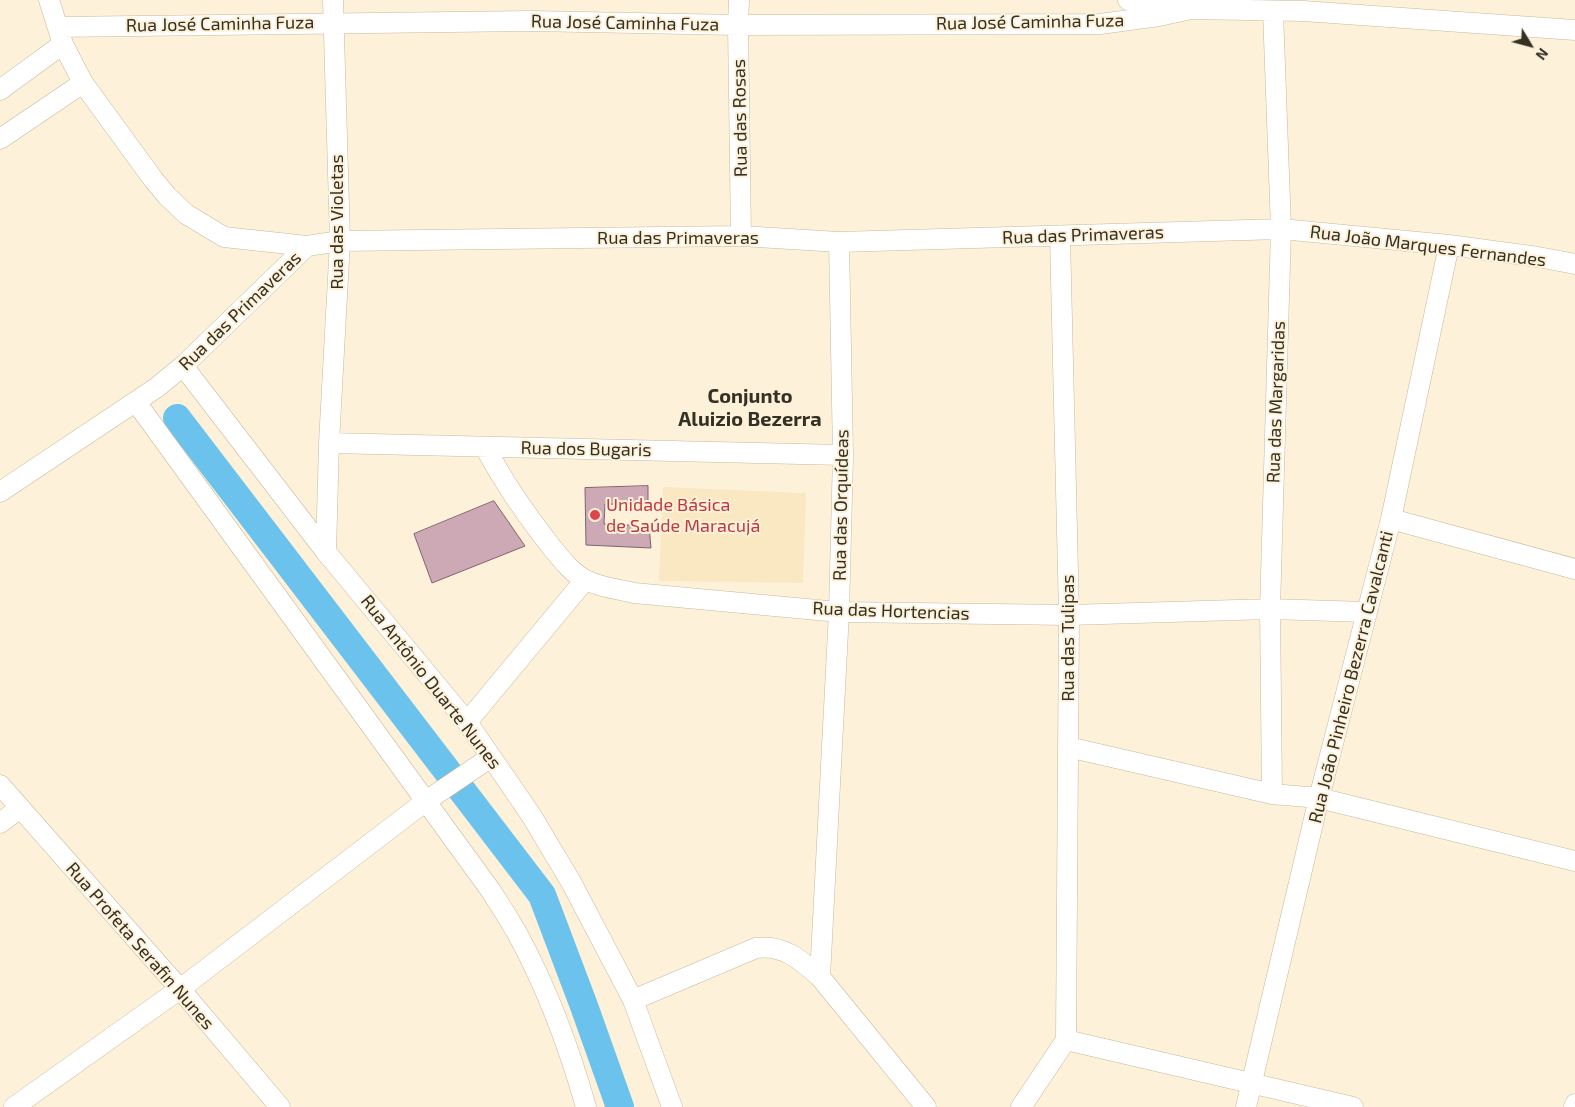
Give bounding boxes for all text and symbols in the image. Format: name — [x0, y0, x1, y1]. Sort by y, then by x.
street label: Rua José Caminha Fuza — [936, 10, 1124, 34]
street label: Rua José Caminha Fuza — [531, 11, 719, 35]
street label: Rua José Caminha Fuza — [126, 12, 314, 36]
north arrow — [1505, 20, 1555, 70]
text: N — [1533, 45, 1552, 63]
street label: Rua das Rosas — [728, 59, 752, 177]
street label: Rua das Violetas — [326, 154, 348, 290]
street label: Rua das Primaveras — [1002, 221, 1164, 249]
street label: Rua João Marques Fernandes — [1309, 221, 1547, 271]
street label: Rua das Primaveras — [597, 227, 759, 249]
street label: Rua das Primaveras — [174, 247, 306, 375]
street label: Rua das Margaridas — [1262, 321, 1290, 483]
district label: Conjunto Aluizio Bezerra — [678, 384, 822, 431]
street label: Rua das Orquídeas — [829, 429, 853, 581]
street label: Rua dos Bugaris — [520, 437, 652, 461]
place label: Unidade Básica de Saúde Maracujá — [606, 494, 760, 536]
marker: Unidade Básica de Saúde Maracujá — [588, 508, 602, 522]
street label: Rua João Pinheiro Bezerra Cavalcanti — [1304, 529, 1398, 825]
street label: Rua das Tulipas — [1057, 574, 1079, 702]
street label: Rua Antônio Duarte Nunes — [356, 591, 506, 773]
street label: Rua das Hortencias — [812, 597, 970, 625]
street label: Rua Profeta Serafin Nunes — [61, 858, 219, 1034]

